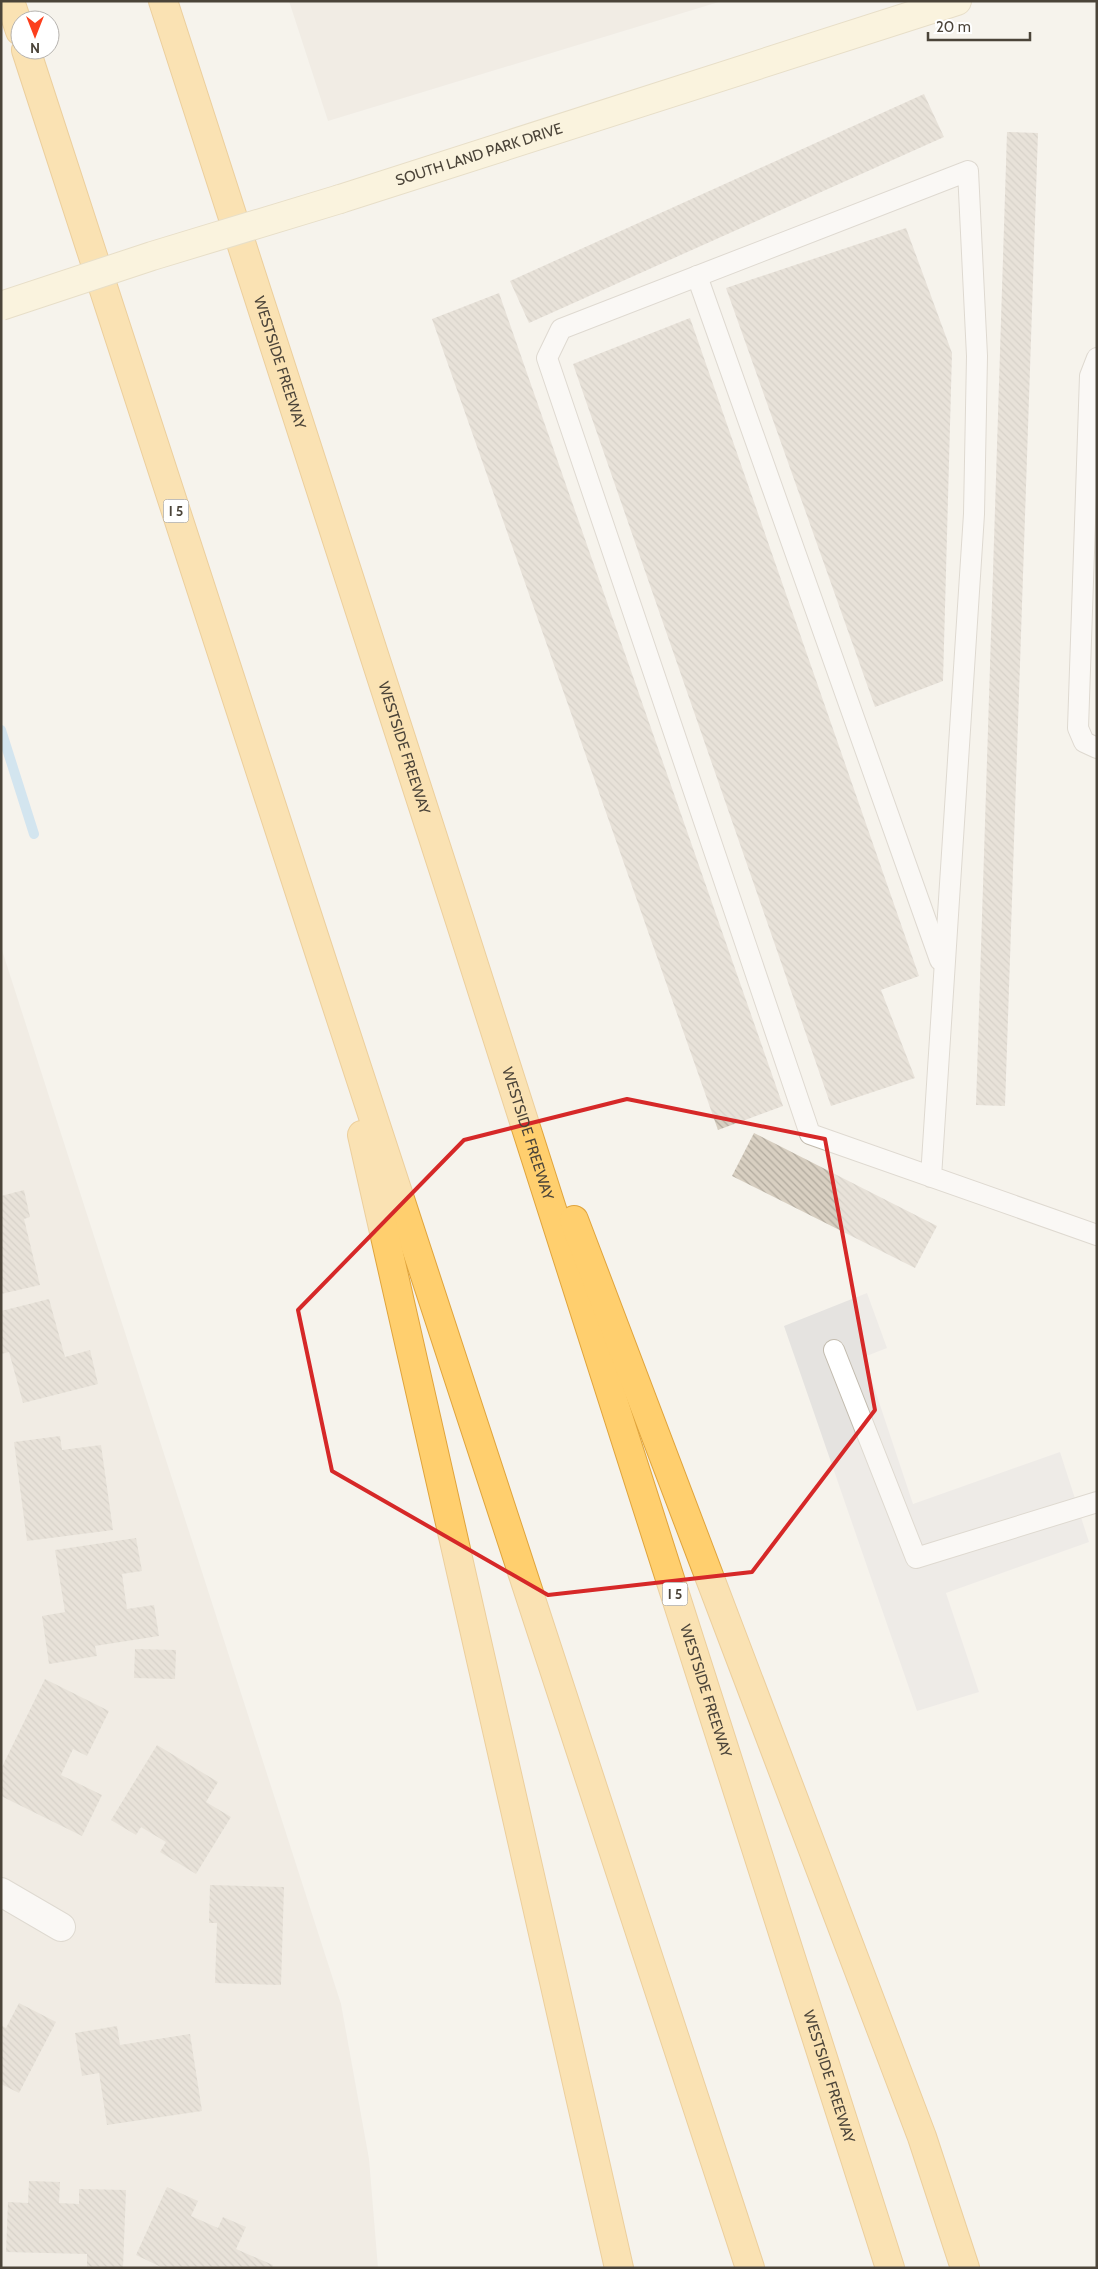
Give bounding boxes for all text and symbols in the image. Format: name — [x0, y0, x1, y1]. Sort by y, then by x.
north arrow — [10, 10, 60, 60]
scale bar — [928, 10, 1030, 42]
text: 20 m — [936, 18, 971, 36]
text: N — [30, 39, 40, 57]
street label: SOUTH LAND PARK DRIVE — [393, 119, 565, 190]
street label: WESTSIDE FREEWAY — [250, 294, 310, 432]
road number: I 5 — [164, 500, 188, 522]
street label: WESTSIDE FREEWAY — [374, 679, 434, 817]
street label: WESTSIDE FREEWAY — [498, 1065, 558, 1203]
road number: I 5 — [662, 1582, 688, 1606]
street label: WESTSIDE FREEWAY — [676, 1622, 736, 1760]
street label: WESTSIDE FREEWAY — [799, 2008, 859, 2146]

